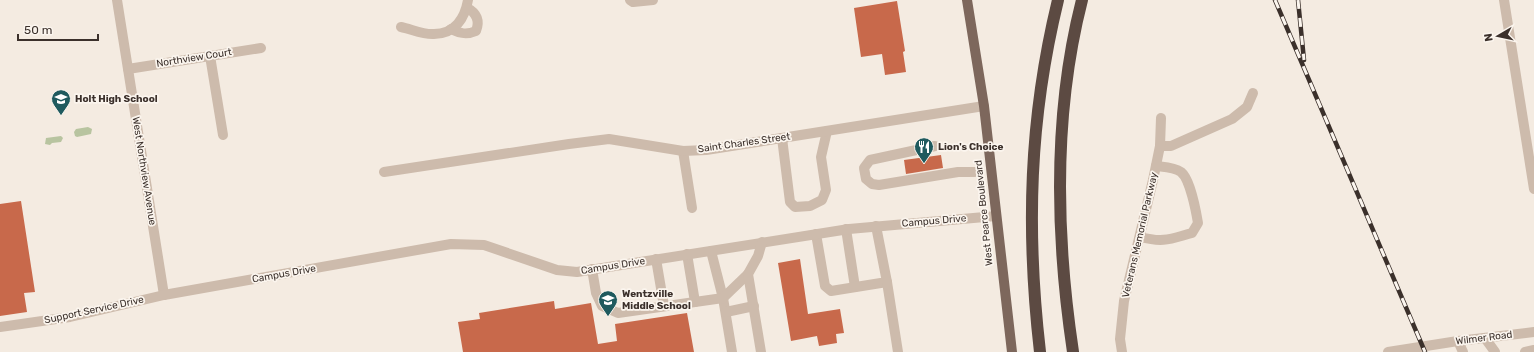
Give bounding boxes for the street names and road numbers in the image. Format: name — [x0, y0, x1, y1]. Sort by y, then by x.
street label: Northview Court — [155, 46, 233, 70]
street label: West Northview Avenue — [129, 116, 159, 226]
street label: Saint Charles Street — [697, 131, 791, 155]
street label: West Pearce Boulevard — [972, 159, 996, 267]
street label: Veterans Memorial Parkway — [1120, 171, 1160, 299]
street label: Campus Drive — [901, 212, 967, 230]
street label: Campus Drive — [580, 255, 646, 277]
street label: Campus Drive — [251, 262, 317, 286]
street label: Support Service Drive — [43, 294, 145, 326]
street label: Wilmer Road — [1455, 329, 1513, 347]

